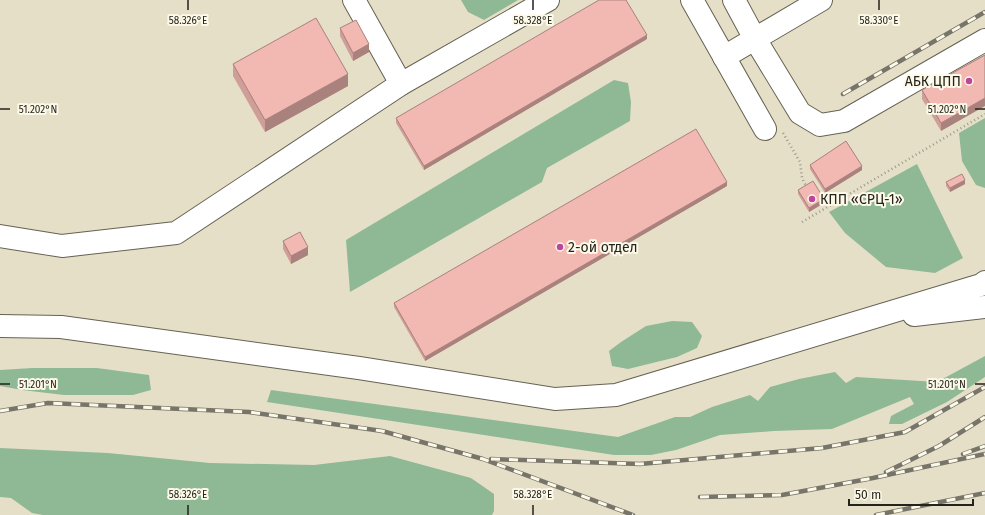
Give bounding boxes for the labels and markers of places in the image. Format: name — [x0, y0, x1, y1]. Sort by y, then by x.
place label: АБК ЦПП — [905, 73, 961, 90]
marker: АБК ЦПП — [964, 76, 974, 86]
place label: КПП «СРЦ-1» — [820, 191, 903, 208]
marker: КПП «СРЦ-1» — [807, 194, 817, 204]
place label: 2-ой отдел — [568, 239, 638, 256]
marker: 2-ой отдел — [555, 242, 565, 252]

